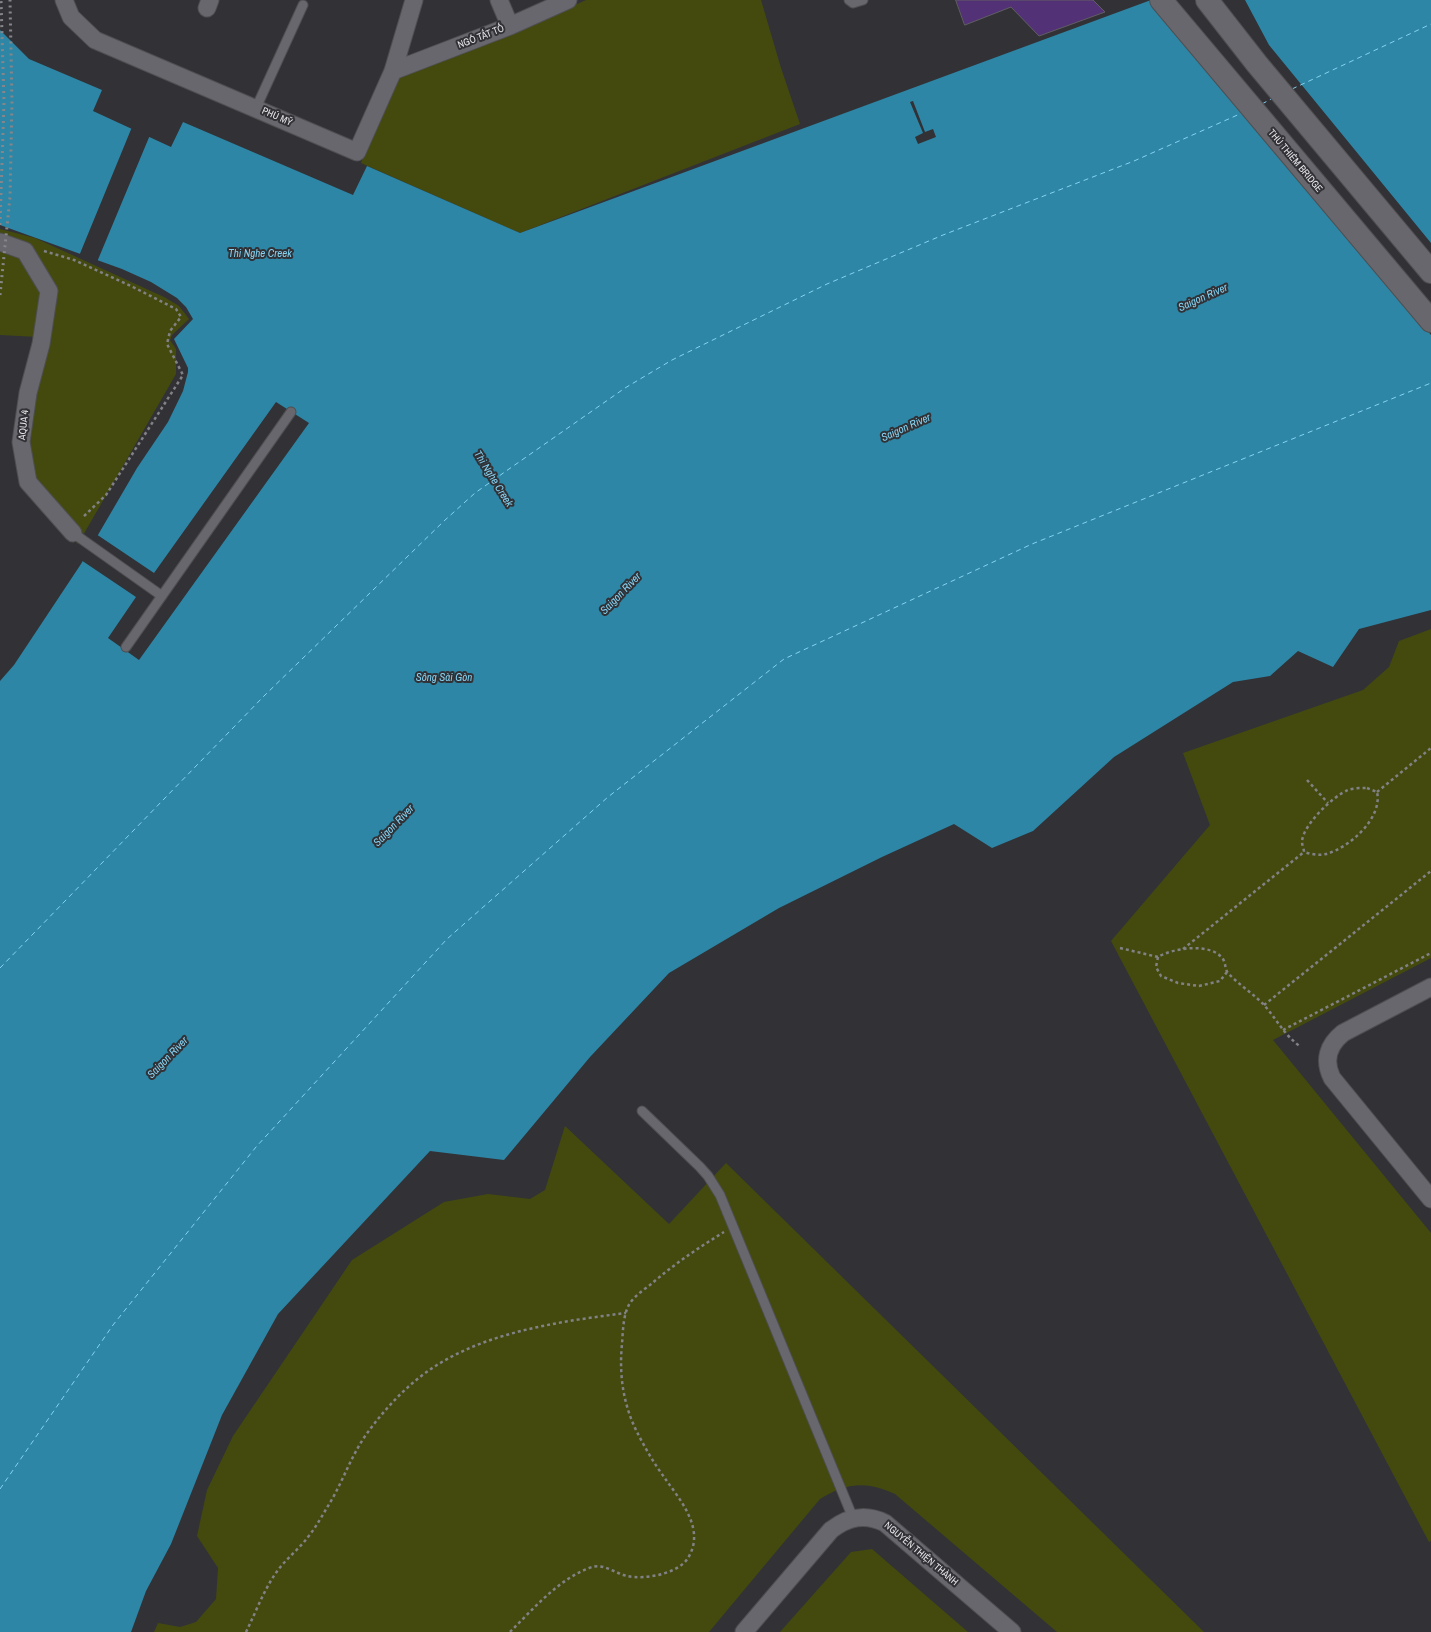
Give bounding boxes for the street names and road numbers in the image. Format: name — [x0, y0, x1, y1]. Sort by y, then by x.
street label: NGÔ TẤT TỐ — [456, 23, 506, 51]
street label: PHÚ MỸ — [260, 105, 294, 129]
street label: THỦ THIÊM BRIDGE — [1265, 127, 1325, 195]
street label: AQUA 4 — [16, 409, 32, 441]
street label: NGUYỄN THIỆN THÀNH — [882, 1520, 960, 1588]

